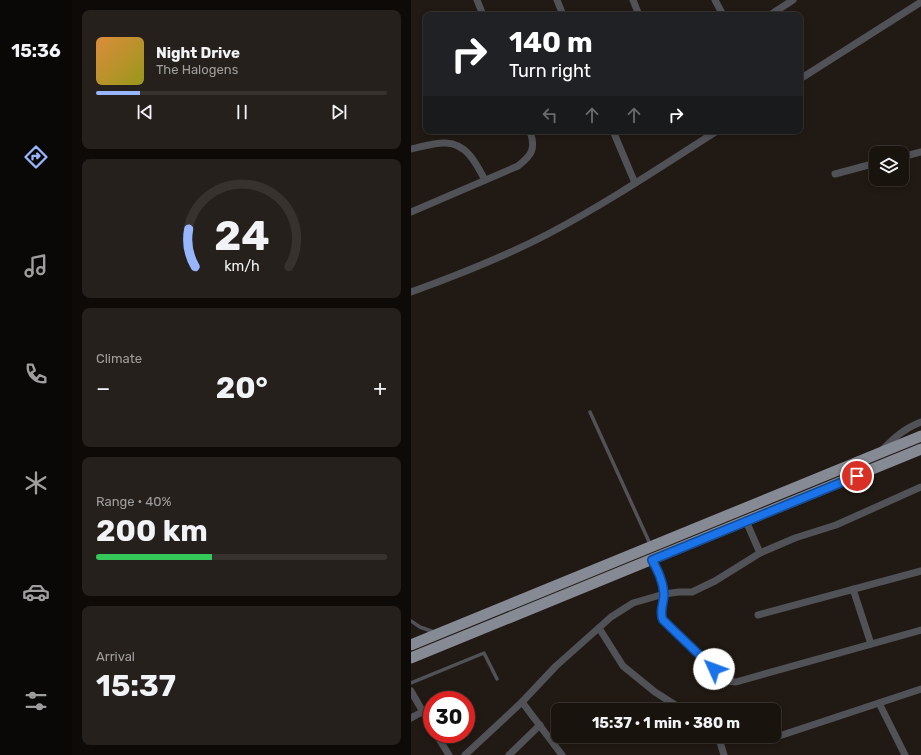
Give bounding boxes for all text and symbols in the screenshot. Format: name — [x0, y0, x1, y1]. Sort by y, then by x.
text: 140 m — [509, 26, 593, 59]
icon: right — [443, 28, 495, 80]
text: 15:36 — [11, 40, 61, 62]
text: Night Drive — [156, 44, 240, 62]
text: Turn right — [509, 60, 591, 82]
text: The Halogens — [156, 62, 238, 77]
icon: previous — [134, 101, 156, 123]
icon: pause — [231, 101, 253, 123]
icon: next — [328, 101, 350, 123]
icon: left — [539, 104, 561, 126]
icon: ahead — [581, 104, 603, 126]
icon: ahead — [623, 104, 645, 126]
icon: right — [665, 104, 687, 126]
icon: directions — [22, 143, 50, 171]
map controls — [869, 146, 909, 186]
button: layers — [869, 146, 909, 186]
text: 24 — [214, 210, 269, 259]
icon: music — [22, 252, 50, 280]
text: km/h — [224, 257, 259, 274]
text: Climate — [96, 351, 142, 366]
icon: phone — [22, 360, 50, 388]
text: 20° — [216, 370, 268, 406]
text: − — [96, 375, 110, 402]
text: + — [373, 375, 387, 402]
pin — [840, 459, 874, 493]
icon: arrive — [846, 465, 868, 487]
icon: climate — [22, 469, 50, 497]
text: Range · 40% — [96, 494, 172, 509]
text: 200 km — [96, 513, 208, 549]
icon: car — [22, 578, 50, 606]
position arrow — [693, 648, 735, 690]
text: Arrival — [96, 649, 135, 664]
text: 15:37 — [96, 668, 176, 704]
icon: filters — [22, 687, 50, 715]
speed limit sign: 30 — [423, 691, 475, 743]
text: 15:37 · 1 min · 380 m — [592, 714, 740, 732]

